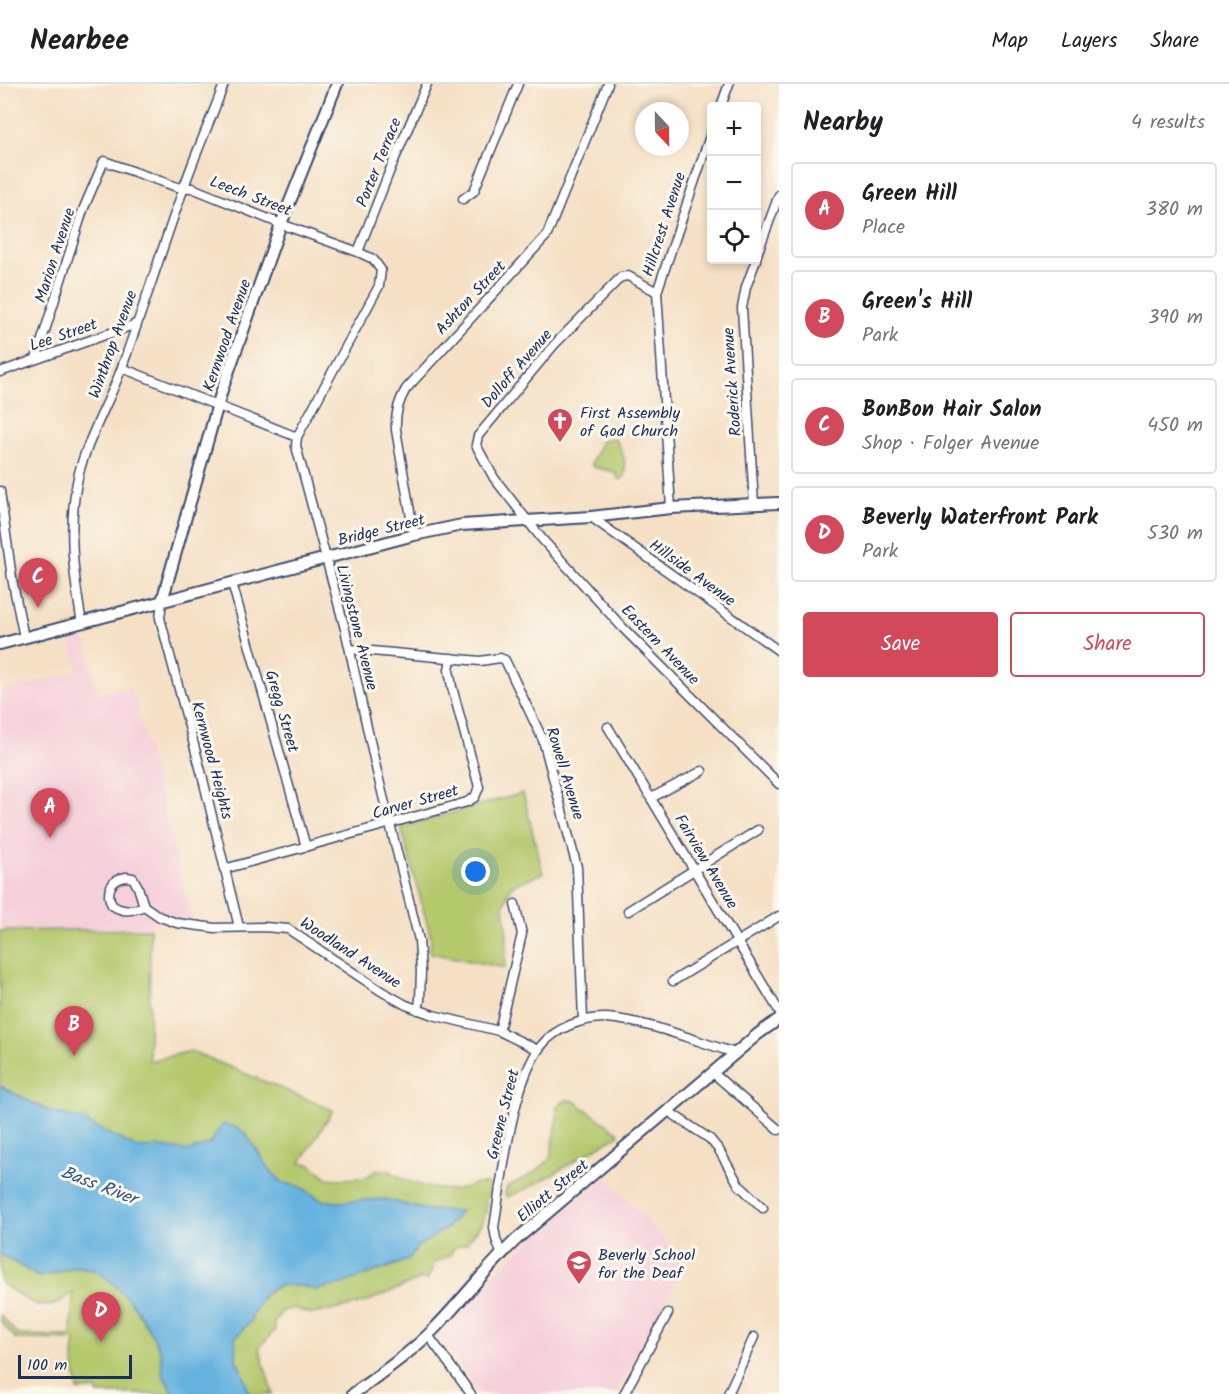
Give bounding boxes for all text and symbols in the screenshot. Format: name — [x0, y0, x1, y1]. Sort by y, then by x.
text: Nearbee — [30, 19, 129, 64]
text: Map — [991, 25, 1028, 58]
text: Layers — [1061, 25, 1117, 58]
text: Share — [1150, 25, 1199, 58]
north arrow — [635, 102, 689, 156]
map controls — [707, 102, 761, 264]
button: + — [707, 102, 761, 156]
text: Nearby — [803, 102, 883, 144]
text: 4 results — [1131, 107, 1205, 139]
street label: Porter Terrace — [350, 114, 409, 211]
button: − — [707, 156, 761, 210]
street label: Leech Street — [206, 169, 296, 224]
street label: Hillcrest Avenue — [636, 169, 693, 280]
text: Green Hill — [862, 177, 957, 212]
text: A — [818, 194, 831, 226]
text: 380 m — [1146, 194, 1203, 226]
street label: Marion Avenue — [28, 205, 83, 306]
button: locate — [707, 210, 761, 264]
text: Place — [862, 212, 905, 244]
street label: Ashton Street — [430, 255, 513, 341]
street label: Kernwood Avenue — [197, 276, 258, 395]
text: Green's Hill — [862, 285, 972, 320]
street label: Winthrop Avenue — [82, 287, 145, 402]
text: B — [818, 302, 831, 334]
text: 390 m — [1148, 302, 1203, 334]
street label: Lee Street — [26, 312, 101, 359]
text: Park — [862, 320, 898, 352]
street label: Dolloff Avenue — [475, 324, 559, 414]
street label: Roderick Avenue — [716, 327, 749, 437]
text: BonBon Hair Salon — [862, 393, 1042, 428]
place label: First Assembly of God Church — [580, 401, 681, 444]
church icon: First Assembly of God Church — [545, 406, 575, 444]
text: C — [818, 410, 831, 442]
text: 450 m — [1147, 410, 1203, 442]
text: Shop · Folger Avenue — [862, 428, 1039, 460]
text: Beverly Waterfront Park — [862, 501, 1098, 536]
street label: Bridge Street — [335, 507, 428, 553]
text: D — [818, 518, 831, 550]
text: 530 m — [1147, 518, 1203, 550]
street label: Hillside Avenue — [644, 533, 741, 613]
text: Park — [862, 536, 898, 568]
pin: C — [18, 558, 57, 608]
street label: Livingstone Avenue — [329, 562, 384, 693]
street label: Eastern Avenue — [615, 599, 705, 691]
button: Save — [803, 612, 998, 677]
button: Share — [1010, 612, 1205, 677]
street label: Gregg Street — [258, 667, 305, 756]
street label: Kernwood Heights — [184, 699, 239, 822]
street label: Rowell Avenue — [539, 724, 591, 823]
street label: Carver Street — [369, 778, 462, 827]
pin: A — [31, 788, 70, 838]
street label: Fairview Avenue — [667, 809, 744, 914]
your location — [461, 857, 490, 886]
street label: Woodland Avenue — [295, 911, 406, 995]
pin: B — [54, 1006, 94, 1056]
street label: Greene Street — [480, 1066, 527, 1162]
street label: Elliott Street — [511, 1153, 595, 1229]
water label: Bass River — [56, 1159, 144, 1216]
place label: Beverly School for the Deaf — [598, 1243, 695, 1286]
school or university icon: Beverly School for the Deaf — [564, 1248, 594, 1286]
pin: D — [82, 1292, 120, 1342]
scale bar — [18, 1352, 132, 1380]
text: 100 m — [27, 1353, 67, 1378]

